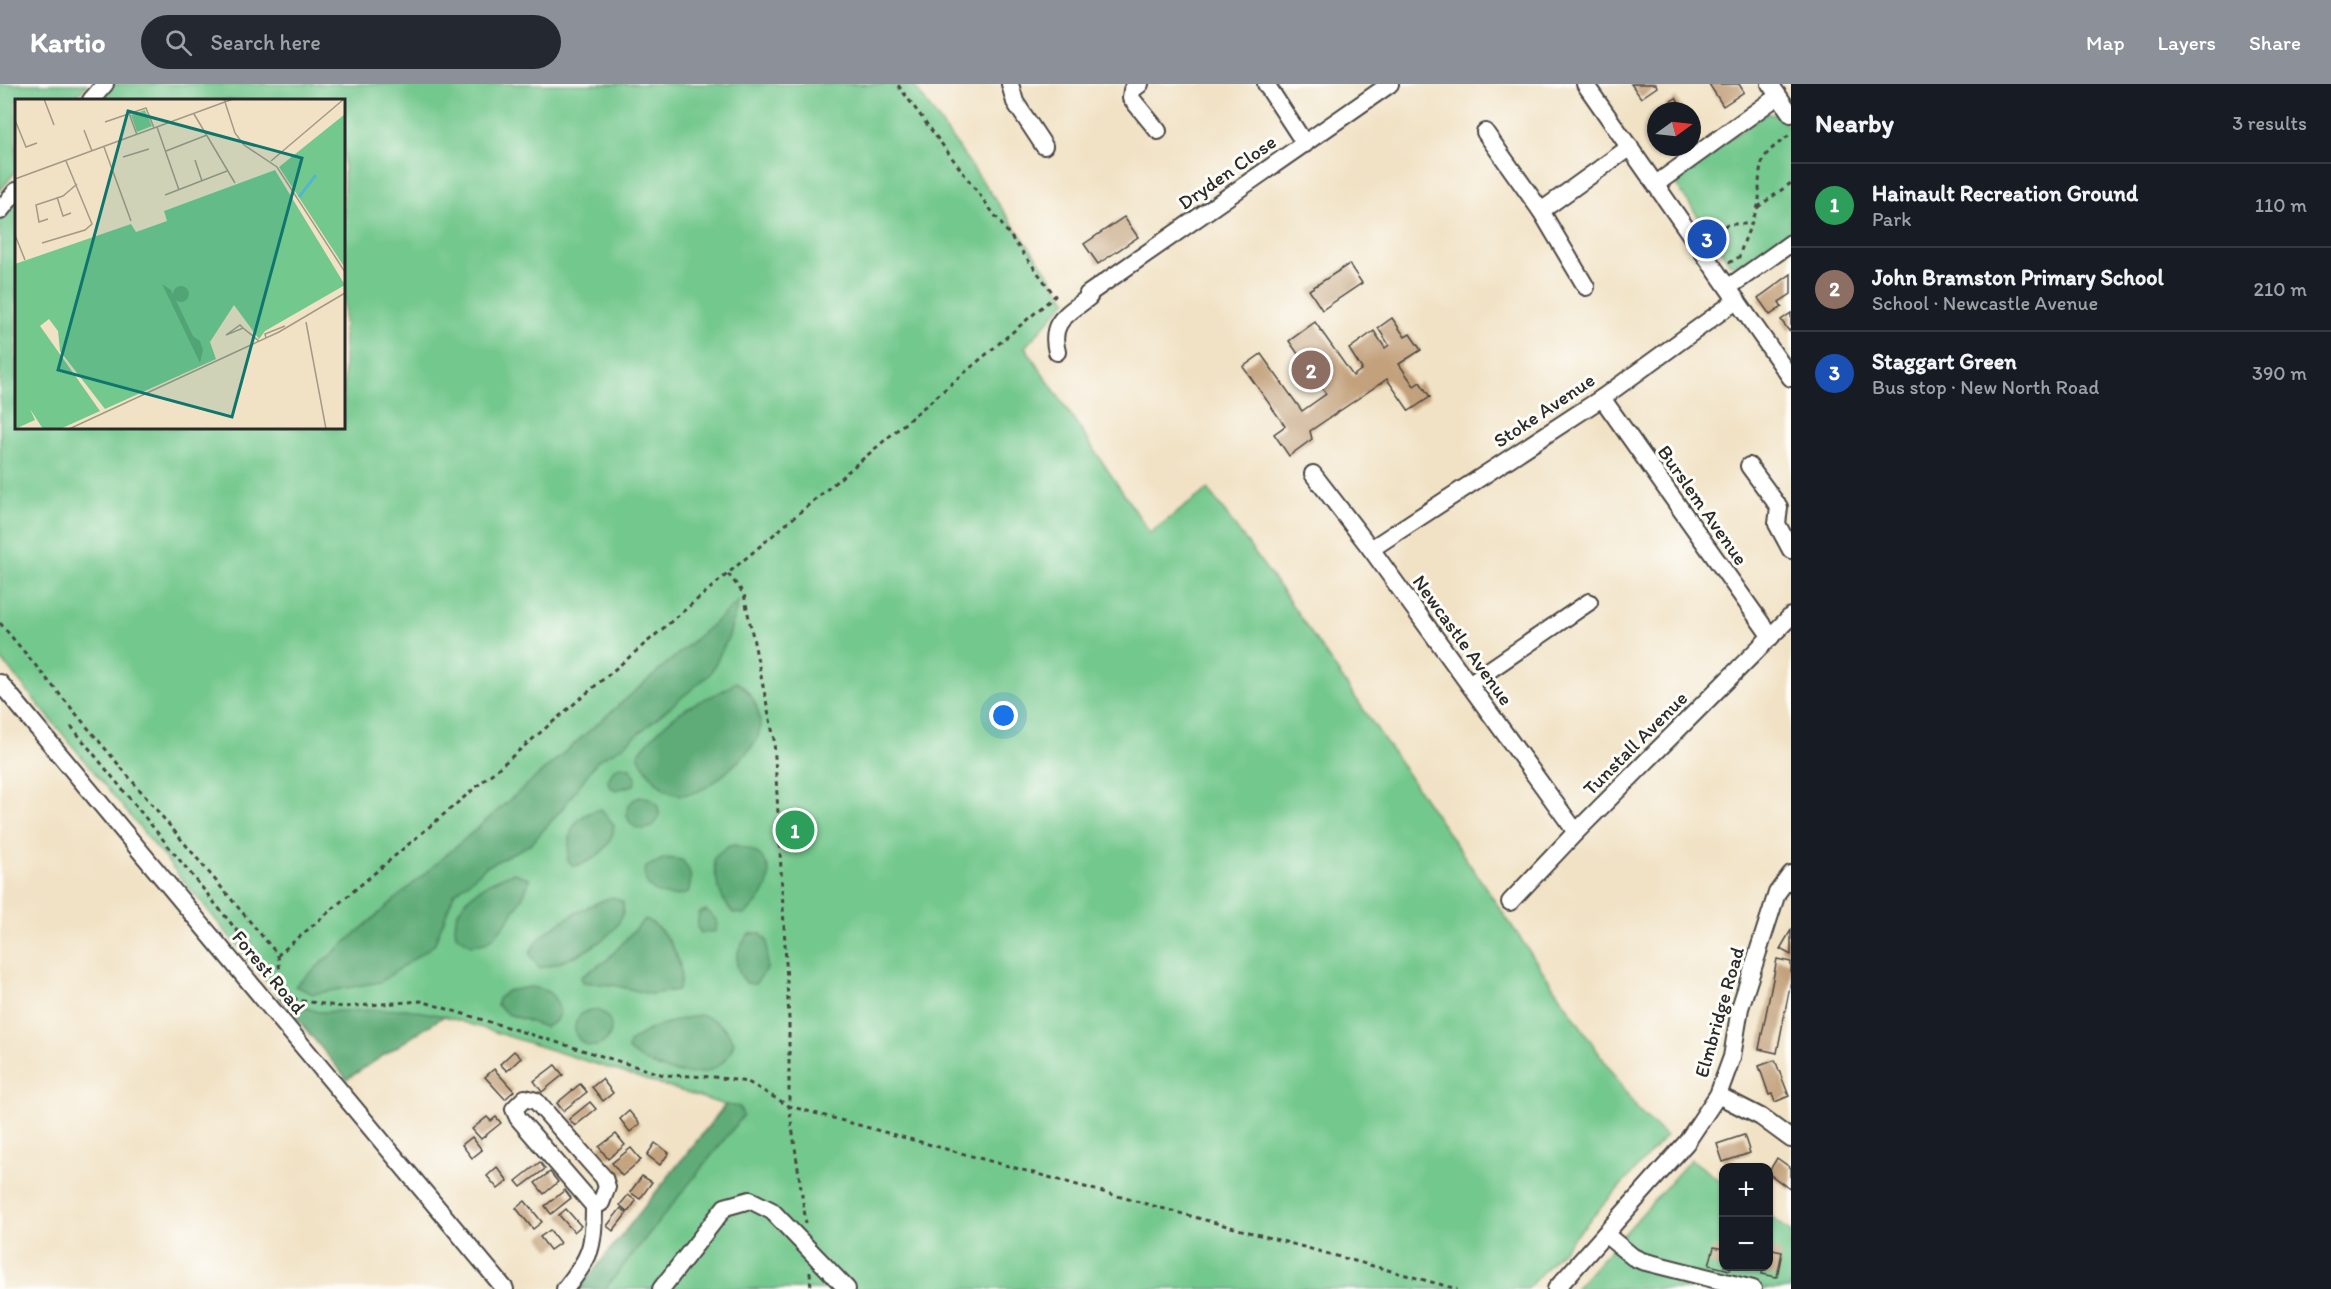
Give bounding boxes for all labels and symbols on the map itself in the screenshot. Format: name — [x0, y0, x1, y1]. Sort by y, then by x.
inset map — [15, 99, 345, 429]
north arrow — [1647, 102, 1701, 156]
street label: Dryden Close — [1173, 129, 1281, 215]
pin: 3 — [1688, 216, 1726, 262]
pin: 2 — [1292, 348, 1330, 392]
street label: Stoke Avenue — [1489, 367, 1599, 453]
street label: Burslem Avenue — [1653, 440, 1753, 570]
street label: Newcastle Avenue — [1408, 570, 1518, 710]
street label: Tunstall Avenue — [1578, 686, 1692, 800]
your location — [989, 701, 1018, 730]
pin: 1 — [776, 808, 814, 852]
street label: Forest Road — [227, 925, 311, 1019]
street label: Elmbridge Road — [1689, 944, 1749, 1080]

